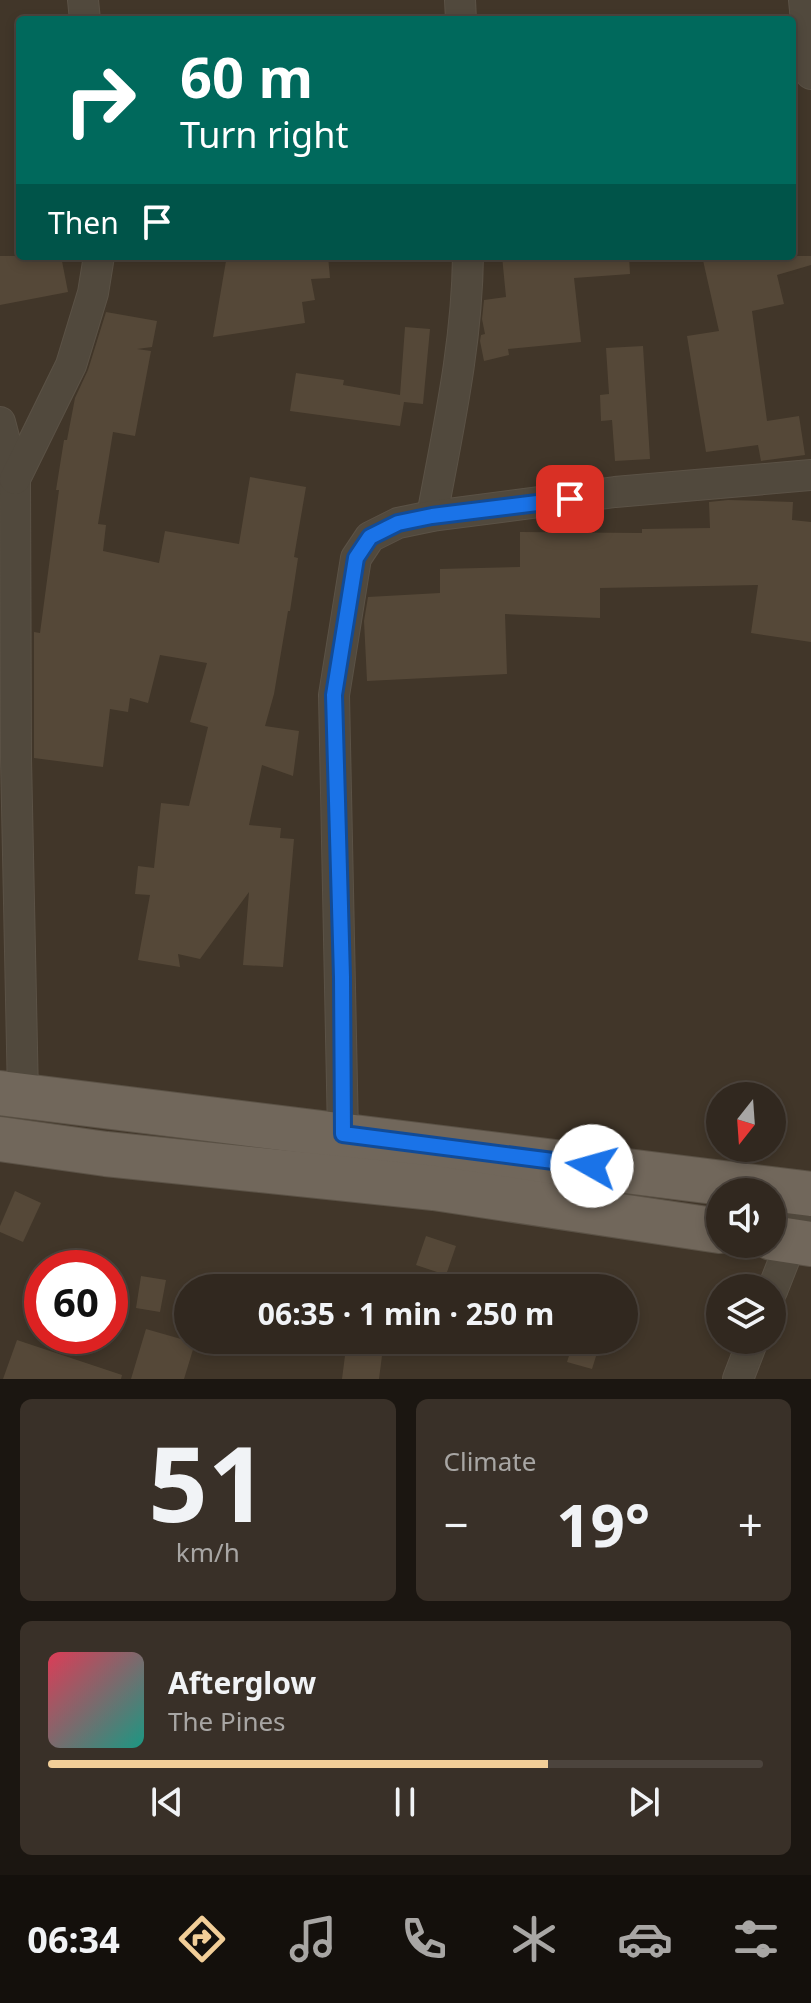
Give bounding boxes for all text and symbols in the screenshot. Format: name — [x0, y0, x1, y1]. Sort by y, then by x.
text: 60 m — [180, 38, 313, 114]
icon: right — [48, 48, 152, 152]
text: Turn right — [180, 110, 348, 159]
icon: arrive — [135, 200, 179, 244]
text: Then — [48, 202, 119, 243]
pin — [536, 465, 604, 533]
icon: arrive — [548, 477, 592, 521]
north arrow — [706, 1082, 786, 1162]
map controls — [706, 1082, 786, 1354]
position arrow — [550, 1124, 634, 1208]
button: sound — [706, 1178, 786, 1258]
speed limit sign: 60 — [24, 1250, 128, 1354]
button: layers — [706, 1274, 786, 1354]
text: 06:35 · 1 min · 250 m — [258, 1293, 554, 1334]
text: 51 — [148, 1411, 267, 1552]
text: Climate — [444, 1443, 536, 1479]
text: 19° — [556, 1483, 650, 1565]
text: − — [444, 1494, 469, 1554]
text: + — [738, 1494, 763, 1554]
text: km/h — [176, 1534, 240, 1570]
text: Afterglow — [168, 1662, 316, 1703]
text: The Pines — [168, 1703, 286, 1739]
icon: previous — [145, 1780, 189, 1824]
icon: pause — [383, 1780, 427, 1824]
icon: next — [622, 1780, 666, 1824]
icon: directions — [174, 1911, 230, 1967]
icon: music — [285, 1911, 341, 1967]
icon: phone — [396, 1911, 452, 1967]
icon: climate — [506, 1911, 562, 1967]
icon: car — [617, 1911, 673, 1967]
icon: filters — [728, 1911, 784, 1967]
text: 06:34 — [27, 1915, 120, 1964]

